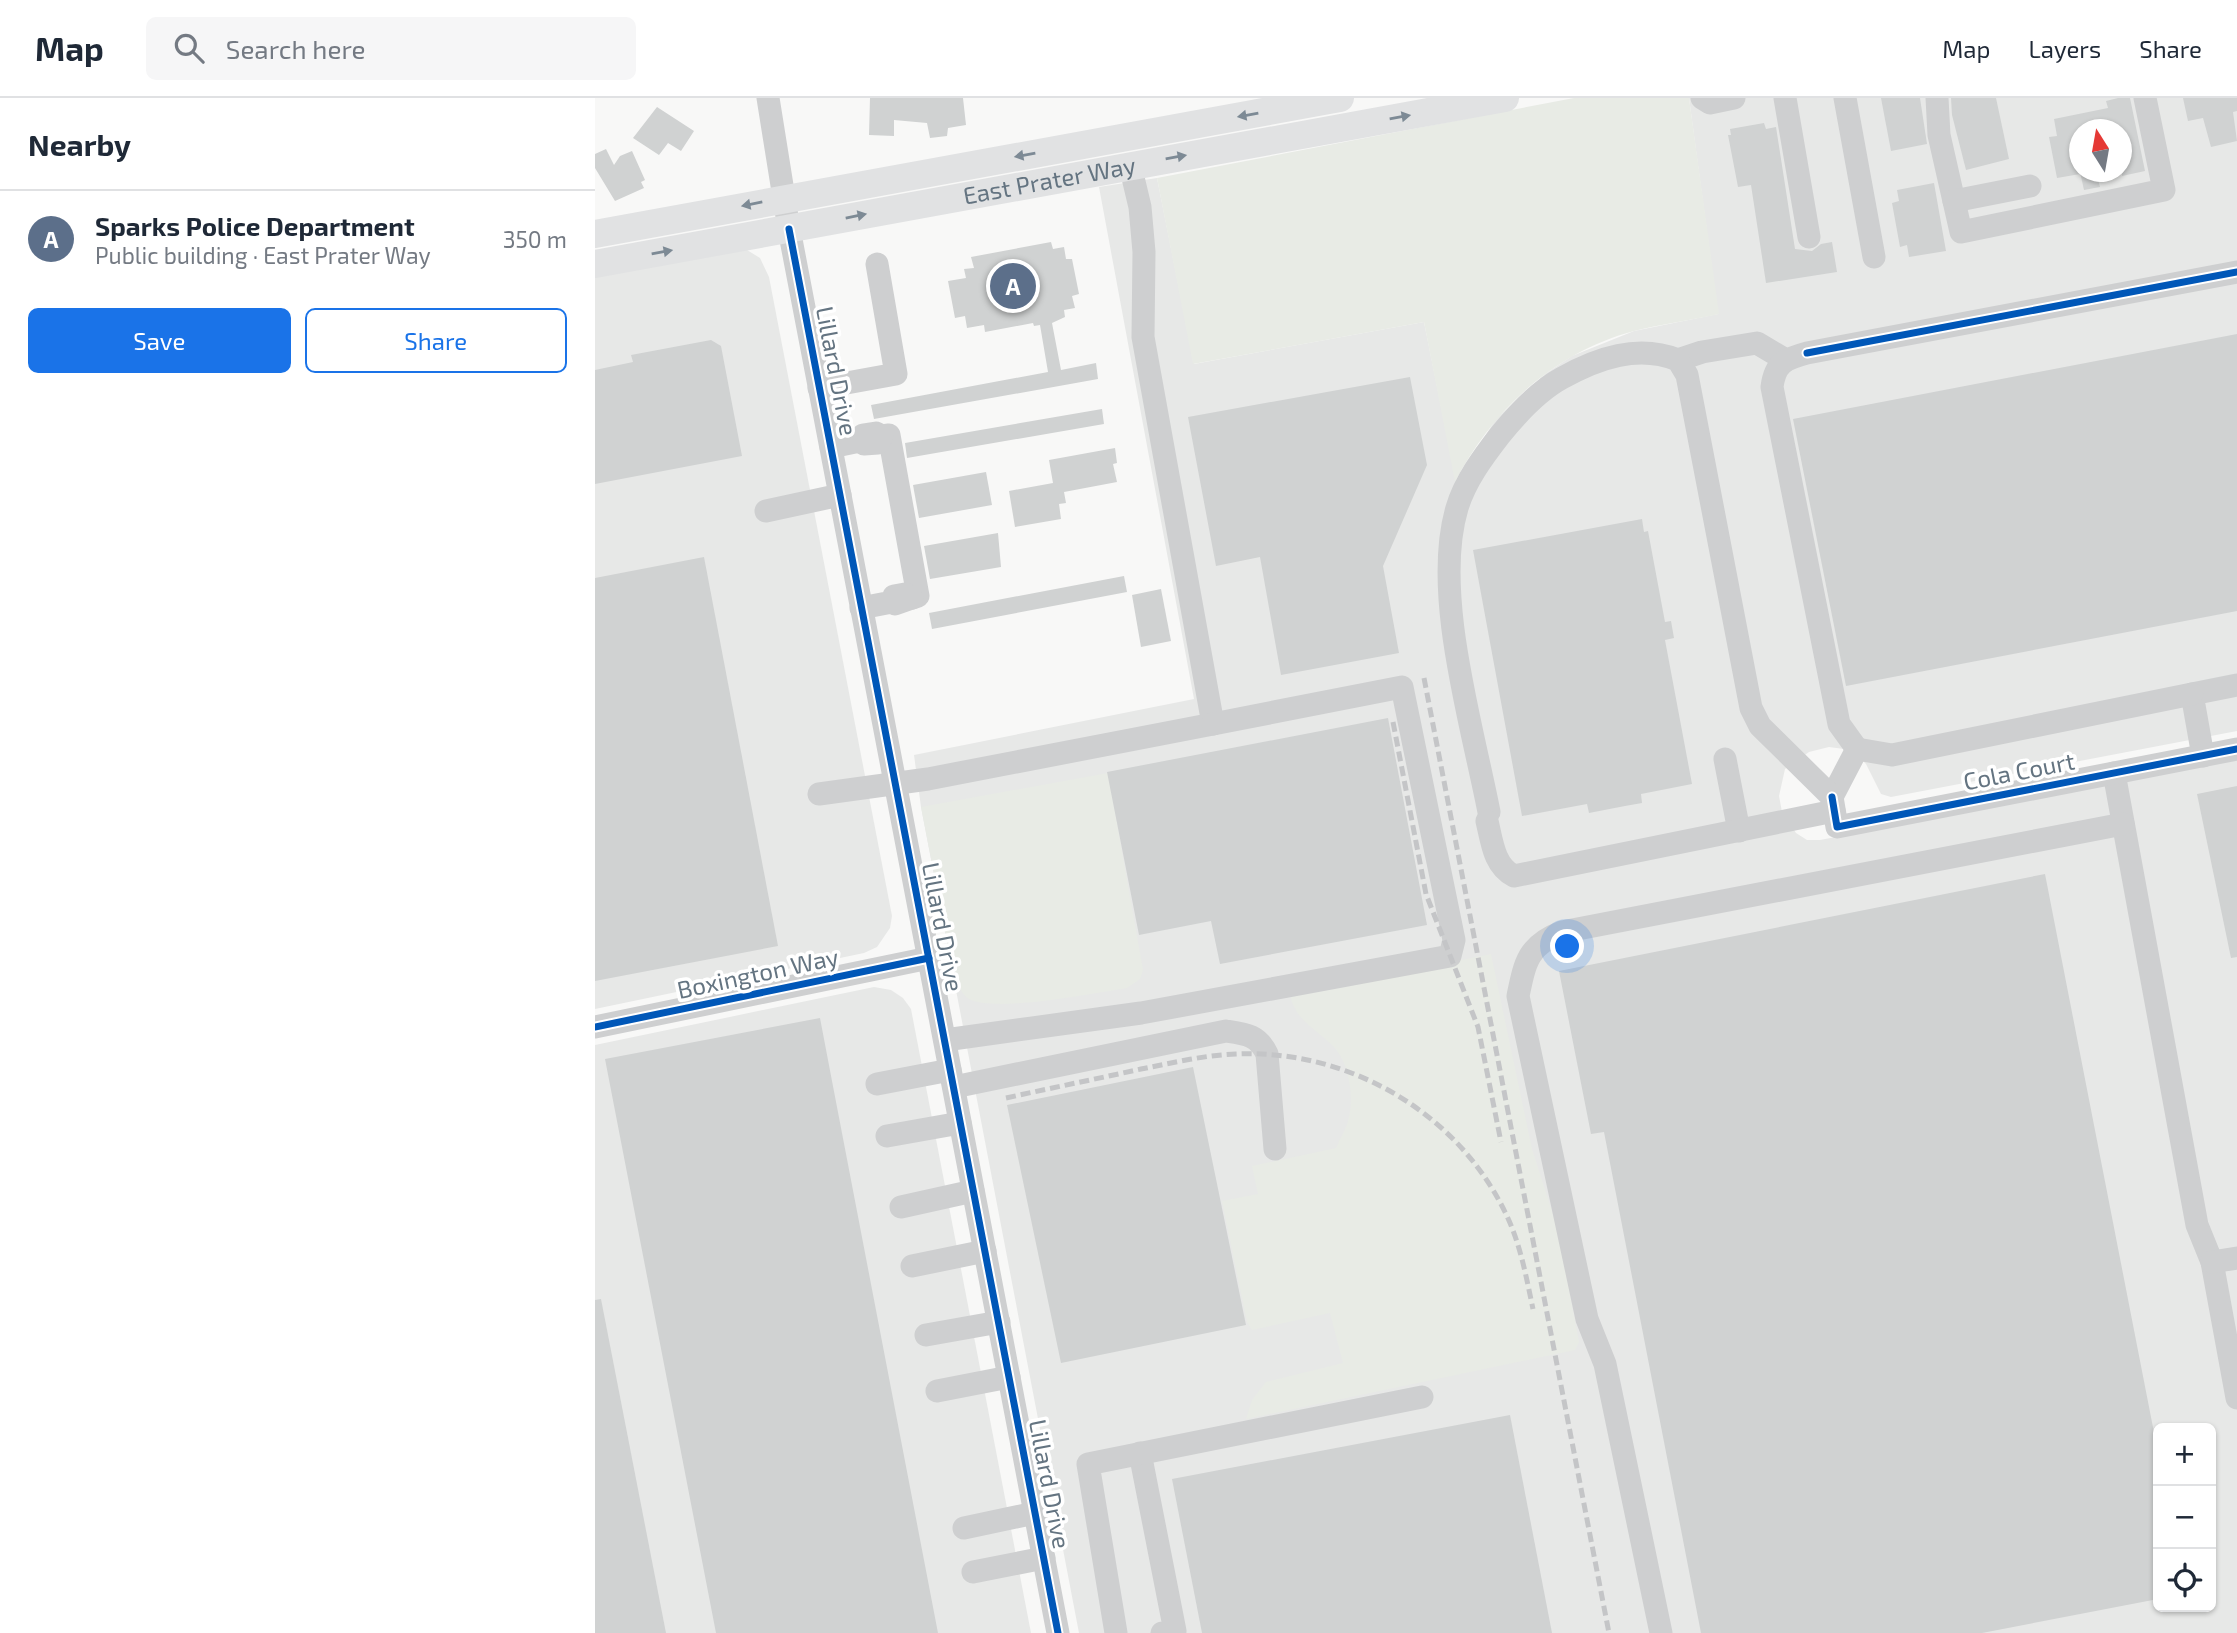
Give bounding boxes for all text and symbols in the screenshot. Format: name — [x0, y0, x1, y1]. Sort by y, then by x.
search box — [146, 17, 636, 80]
text: Map — [35, 28, 104, 68]
icon: search — [170, 29, 208, 67]
text: Search here — [226, 33, 365, 64]
text: Map — [1942, 34, 1990, 63]
text: Layers — [2028, 34, 2101, 63]
text: Share — [2139, 34, 2202, 63]
one-way arrow — [1237, 109, 1259, 120]
one-way arrow — [1389, 111, 1411, 122]
north arrow — [2069, 119, 2132, 182]
text: Nearby — [28, 126, 131, 162]
street label: East Prater Way — [961, 150, 1138, 210]
one-way arrow — [1013, 150, 1035, 161]
one-way arrow — [1165, 151, 1187, 162]
one-way arrow — [741, 199, 763, 210]
text: Sparks Police Department — [95, 210, 415, 241]
one-way arrow — [845, 210, 867, 221]
text: A — [43, 225, 59, 253]
text: 350 m — [503, 225, 567, 253]
text: Public building · East Prater Way — [95, 241, 431, 269]
one-way arrow — [651, 247, 673, 258]
pin: A — [990, 260, 1036, 312]
street label: Lillard Drive — [811, 304, 864, 438]
button: Save — [28, 308, 291, 373]
button: Share — [305, 308, 567, 373]
street label: Cola Court — [1961, 746, 2077, 796]
street label: Lillard Drive — [917, 860, 970, 994]
your location — [1550, 929, 1584, 963]
street label: Boxington Way — [674, 941, 841, 1004]
street label: Lillard Drive — [1024, 1417, 1077, 1551]
map controls — [2153, 1423, 2216, 1612]
button: + — [2153, 1423, 2216, 1486]
button: − — [2153, 1486, 2216, 1549]
button: locate — [2153, 1549, 2216, 1612]

